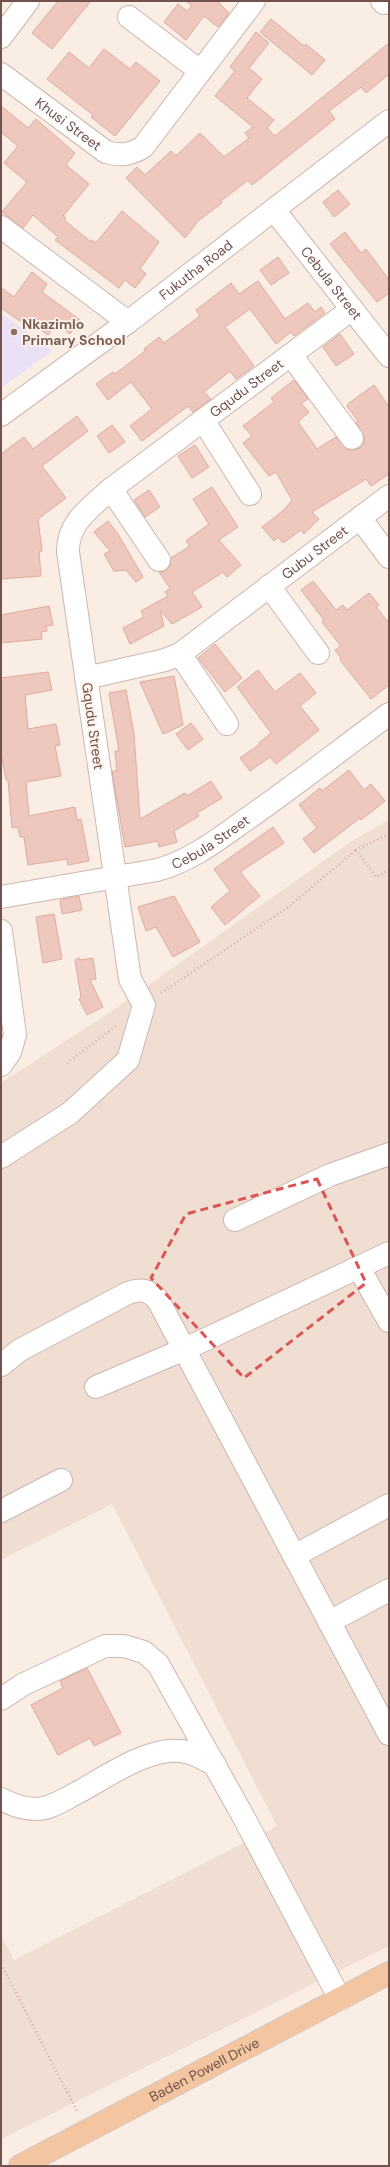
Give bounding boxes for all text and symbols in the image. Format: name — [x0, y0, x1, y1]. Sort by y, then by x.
street label: Khusi Street — [32, 94, 105, 155]
street label: Fukutha Road — [155, 236, 236, 304]
street label: Cebula Street — [297, 243, 366, 324]
place label: Nkazimlo Primary School — [22, 315, 125, 349]
marker: Nkazimlo Primary School — [9, 327, 19, 337]
street label: Gqudu Street — [206, 354, 287, 421]
street label: Gubu Street — [278, 521, 352, 583]
street label: Gqudu Street — [78, 681, 108, 771]
street label: Cebula Street — [169, 811, 253, 873]
street label: Baden Powell Drive — [146, 2033, 263, 2106]

